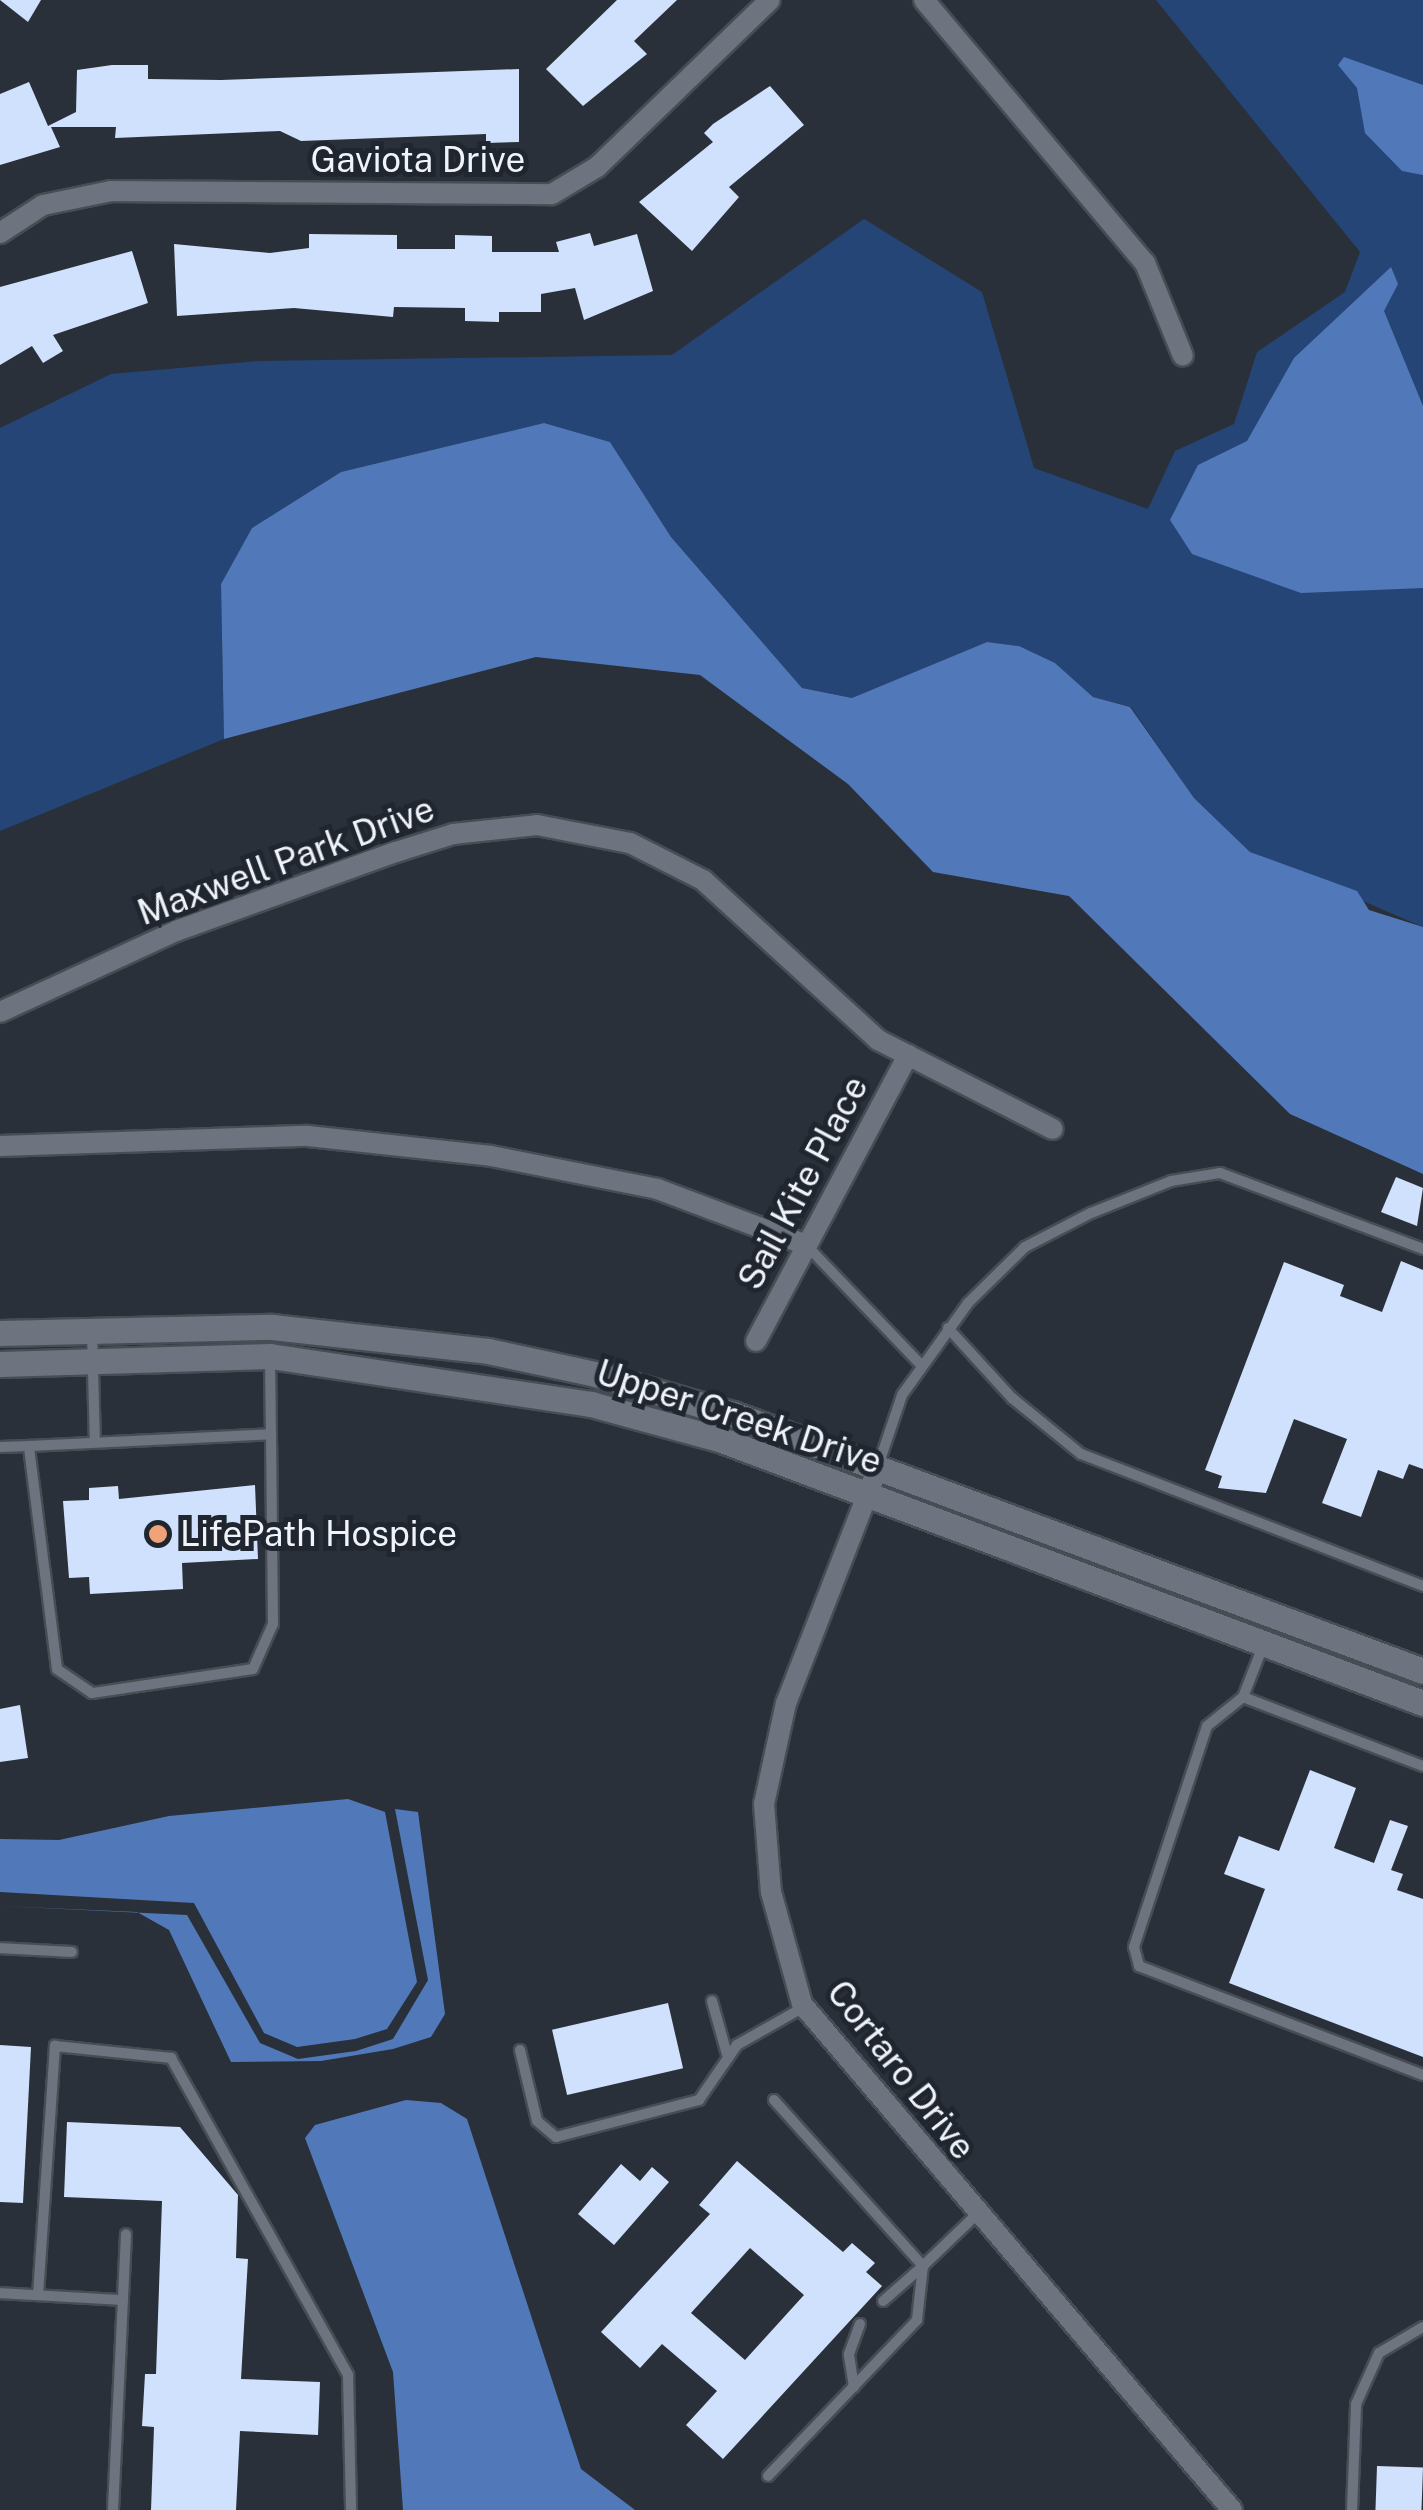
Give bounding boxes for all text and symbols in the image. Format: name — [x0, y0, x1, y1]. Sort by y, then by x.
street label: Gaviota Drive — [311, 139, 525, 181]
street label: Maxwell Park Drive — [132, 788, 440, 934]
street label: Sail Kite Place — [729, 1069, 877, 1297]
street label: Upper Creek Drive — [591, 1351, 887, 1483]
place label: LifePath Hospice — [180, 1513, 457, 1555]
marker: LifePath Hospice — [145, 1521, 171, 1547]
street label: Cortaro Drive — [818, 1972, 984, 2168]

